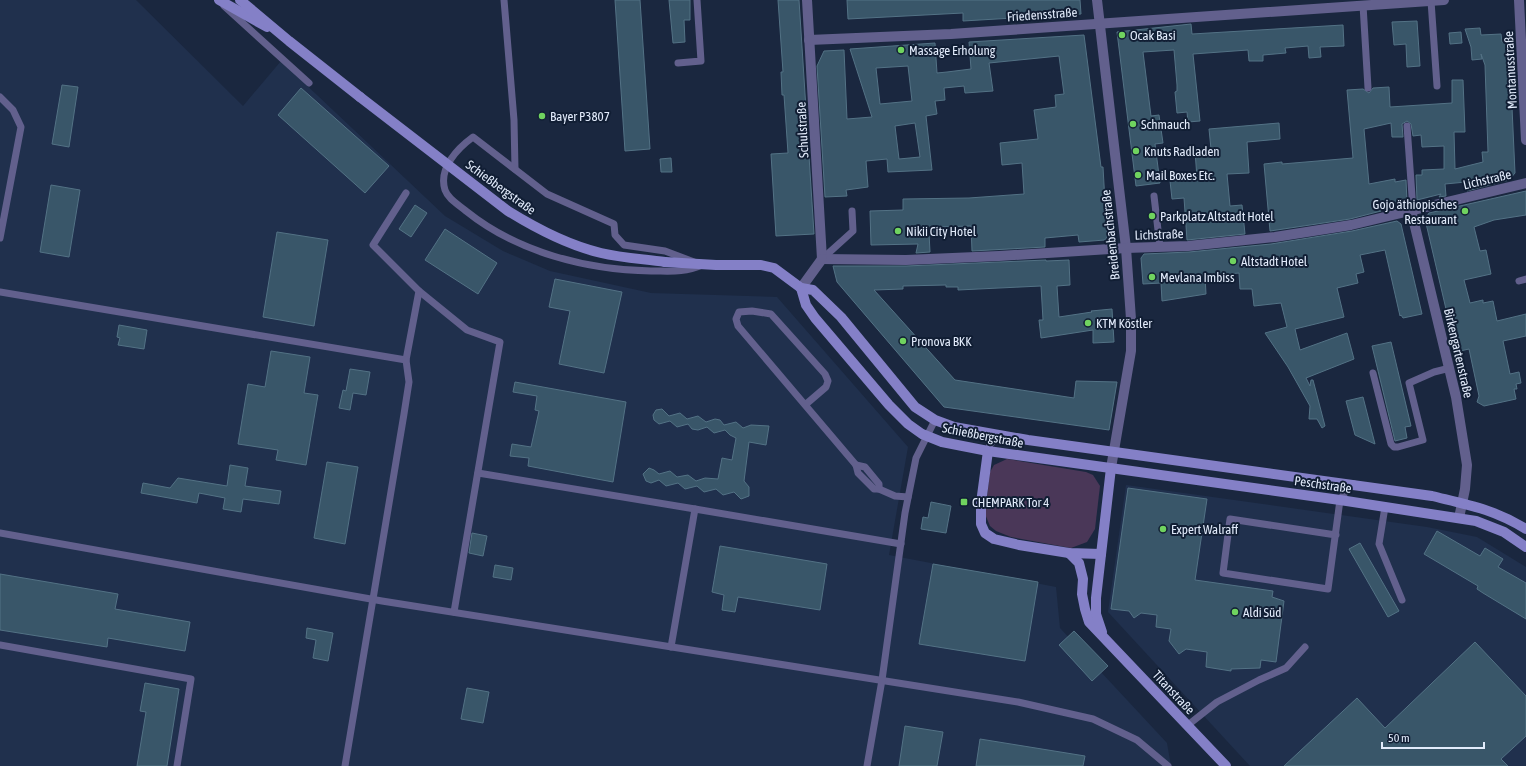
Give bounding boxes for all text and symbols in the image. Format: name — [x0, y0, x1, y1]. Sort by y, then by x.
street label: Friedensstraße — [1006, 5, 1078, 24]
place label: Ocak Basi — [1130, 28, 1176, 43]
marker: Ocak Basi — [1117, 30, 1127, 40]
street label: Montanusstraße — [1501, 31, 1520, 109]
place label: Massage Erholung — [909, 43, 996, 58]
marker: Massage Erholung — [896, 45, 906, 55]
street label: Schulstraße — [794, 101, 811, 158]
place label: Bayer P3807 — [550, 109, 610, 124]
marker: Bayer P3807 — [537, 111, 547, 121]
place label: Schmauch — [1141, 117, 1190, 132]
marker: Schmauch — [1128, 119, 1138, 129]
place label: Knuts Radladen — [1144, 144, 1220, 159]
marker: Knuts Radladen — [1131, 146, 1141, 156]
street label: Schießbergstraße — [463, 157, 539, 218]
street label: Lichstraße — [1461, 167, 1513, 192]
place label: Mail Boxes Etc. — [1146, 168, 1215, 183]
marker: Mail Boxes Etc. — [1133, 170, 1143, 180]
street label: Breidenbachstraße — [1098, 189, 1123, 281]
place label: Gojo äthiopisches Restaurant — [1373, 197, 1457, 227]
marker: Gojo äthiopisches Restaurant — [1460, 206, 1470, 216]
place label: Parkplatz Altstadt Hotel — [1160, 209, 1274, 224]
marker: Parkplatz Altstadt Hotel — [1147, 211, 1157, 221]
place label: Nikii City Hotel — [906, 224, 977, 239]
marker: Nikii City Hotel — [893, 226, 903, 236]
street label: Lichstraße — [1134, 226, 1184, 243]
place label: Altstadt Hotel — [1241, 254, 1308, 269]
marker: Altstadt Hotel — [1228, 256, 1238, 266]
place label: Mevlana Imbiss — [1160, 270, 1235, 285]
marker: Mevlana Imbiss — [1147, 272, 1157, 282]
street label: Birkengartenstraße — [1441, 307, 1476, 399]
place label: KTM Köstler — [1096, 316, 1152, 331]
marker: KTM Köstler — [1083, 318, 1093, 328]
place label: Pronova BKK — [911, 334, 972, 349]
marker: Pronova BKK — [898, 336, 908, 346]
street label: Schießbergstraße — [941, 420, 1025, 451]
street label: Peschstraße — [1293, 473, 1353, 496]
place label: CHEMPARK Tor 4 — [972, 495, 1049, 510]
marker: CHEMPARK Tor 4 — [959, 497, 969, 507]
place label: Expert Walraff — [1171, 522, 1238, 537]
marker: Expert Walraff — [1158, 524, 1168, 534]
place label: Aldi Süd — [1243, 605, 1282, 620]
marker: Aldi Süd — [1230, 607, 1240, 617]
street label: Titanstraße — [1150, 667, 1198, 717]
scale bar — [1382, 724, 1484, 750]
text: 50 m — [1388, 731, 1410, 745]

